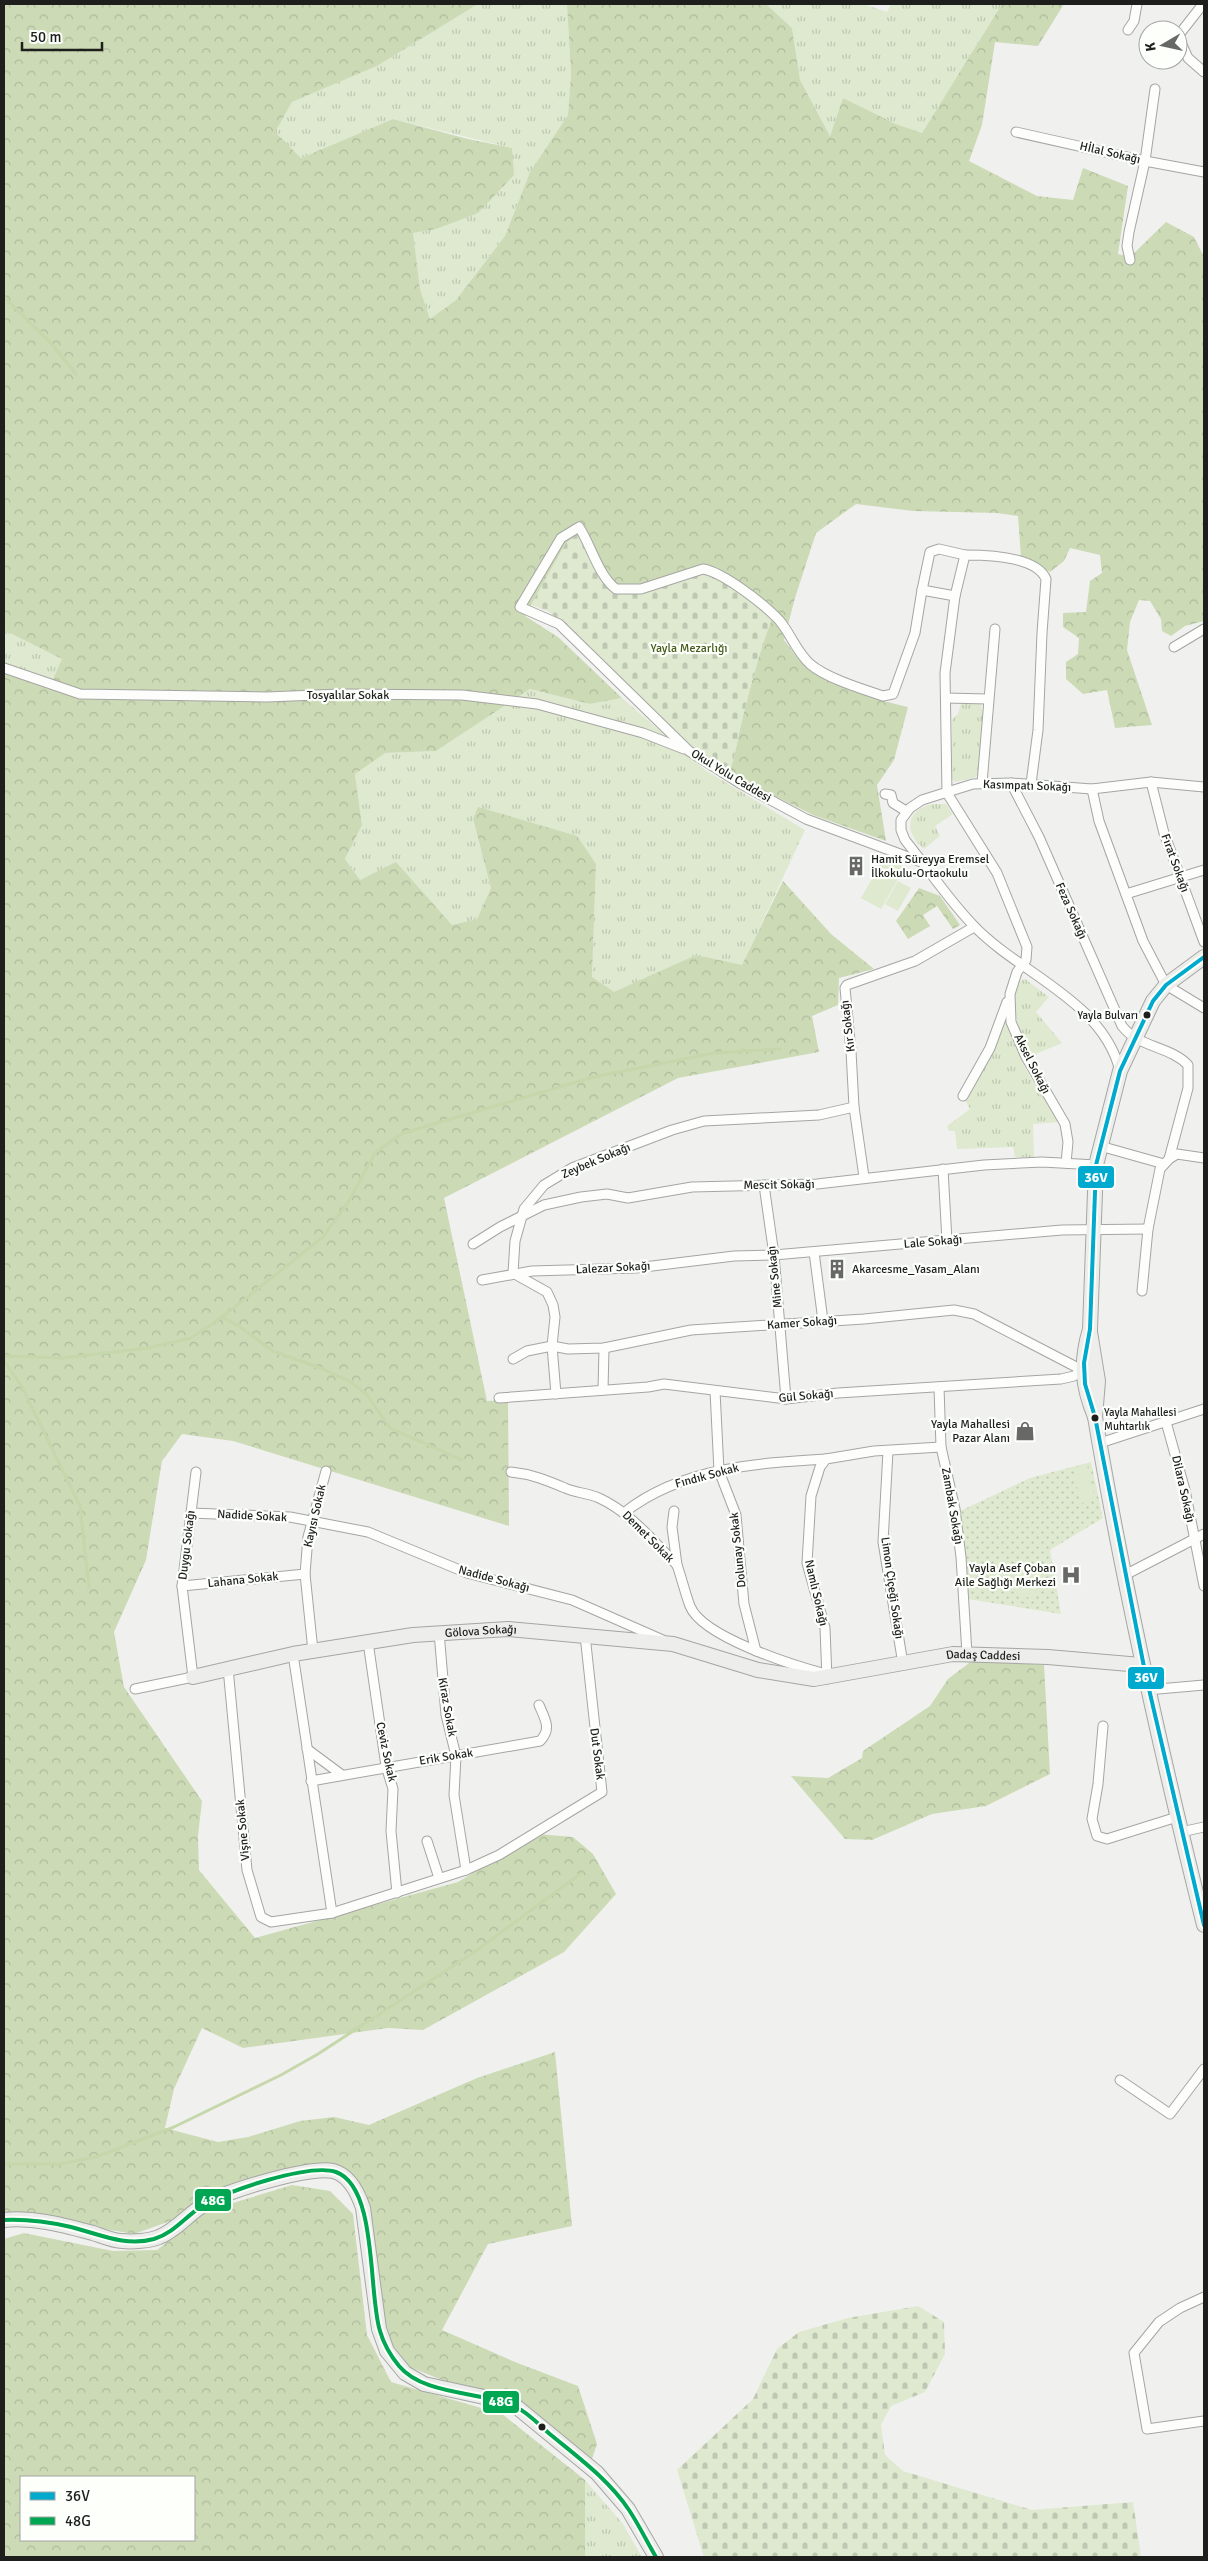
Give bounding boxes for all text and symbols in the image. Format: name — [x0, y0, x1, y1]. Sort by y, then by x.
scale bar — [22, 20, 102, 52]
north arrow — [1138, 20, 1188, 70]
text: 50 m — [30, 28, 61, 46]
text: K — [1142, 41, 1160, 53]
street label: Hİlal Sokağı — [1078, 139, 1142, 167]
park label: Yayla Mezarlığı — [650, 641, 728, 656]
street label: Tosyalılar Sokak — [307, 688, 389, 703]
street label: Okul Yolu Caddesi — [688, 746, 774, 806]
street label: Kasımpatı Sokağı — [983, 777, 1071, 795]
street label: Fırat Sokağı — [1157, 832, 1193, 894]
place label: Hamit Süreyya Eremsel İlkokulu-Ortaokulu — [871, 852, 990, 881]
building icon: Hamit Süreyya Eremsel İlkokulu-Ortaokulu — [845, 855, 867, 877]
street label: Feza Sokağı — [1052, 880, 1090, 942]
street label: Kır Sokağı — [837, 999, 859, 1053]
place label: Yayla Bulvarı — [1078, 1009, 1138, 1022]
marker: Yayla Bulvarı — [1142, 1010, 1152, 1020]
street label: Aksel Sokağı — [1010, 1031, 1054, 1097]
street label: Zeybek Sokağı — [559, 1140, 633, 1182]
line badge: 36V — [1077, 1165, 1115, 1189]
text: 36V — [1084, 1169, 1108, 1186]
street label: Mescit Sokağı — [743, 1177, 815, 1193]
street label: Lale Sokağı — [903, 1232, 963, 1252]
street label: Mine Sokağı — [764, 1245, 786, 1309]
building icon: Akarcesme_Yasam_Alanı — [826, 1258, 848, 1280]
street label: Lalezar Sokağı — [575, 1259, 651, 1277]
place label: Akarcesme_Yasam_Alanı — [852, 1262, 980, 1277]
street label: Kamer Sokağı — [766, 1313, 838, 1333]
street label: Gül Sokağı — [778, 1386, 834, 1406]
place label: Yayla Mahallesi Muhtarlık — [1104, 1406, 1176, 1433]
marker: Yayla Mahallesi Muhtarlık — [1090, 1413, 1100, 1423]
place label: Yayla Mahallesi Pazar Alanı — [931, 1417, 1010, 1446]
shop icon: Yayla Mahallesi Pazar Alanı — [1014, 1420, 1036, 1442]
street label: Dilara Sokağı — [1168, 1454, 1198, 1524]
street label: Fındık Sokak — [674, 1460, 740, 1492]
street label: Zambak Sokağı — [938, 1466, 966, 1546]
street label: Kayısı Sokak — [300, 1483, 330, 1549]
street label: Nadide Sokak — [217, 1507, 287, 1525]
street label: Demet Sokak — [619, 1508, 677, 1566]
street label: Duygu Sokağı — [175, 1509, 199, 1581]
street label: Dolunay Sokak — [727, 1512, 749, 1588]
street label: Limon Çiçeği Sokağı — [877, 1536, 907, 1640]
street label: Namlı Sokağı — [801, 1558, 831, 1628]
place label: Yayla Asef Çoban Aile Sağlığı Merkezi — [955, 1561, 1056, 1590]
street label: Nadide Sokağı — [457, 1562, 531, 1596]
hospital icon: Yayla Asef Çoban Aile Sağlığı Merkezi — [1060, 1564, 1082, 1586]
street label: Lahana Sokak — [207, 1569, 279, 1591]
street label: Gölova Sokağı — [444, 1621, 517, 1640]
street label: Dadaş Caddesi — [945, 1646, 1021, 1664]
line badge: 36V — [1127, 1666, 1165, 1690]
text: 36V — [1134, 1669, 1158, 1686]
street label: Kiraz Sokak — [434, 1676, 460, 1738]
street label: Ceviz Sokak — [372, 1721, 400, 1783]
street label: Dut Sokak — [586, 1727, 608, 1781]
street label: Erik Sokak — [418, 1745, 474, 1769]
street label: Vişne Sokak — [233, 1799, 253, 1861]
line badge: 48G — [194, 2188, 232, 2212]
text: 48G — [201, 2192, 225, 2209]
line badge: 48G — [482, 2390, 520, 2414]
text: 48G — [489, 2393, 513, 2410]
unlabelled marker — [537, 2422, 547, 2432]
legend — [20, 2476, 195, 2541]
text: 36V — [65, 2487, 90, 2505]
text: 48G — [65, 2512, 91, 2530]

